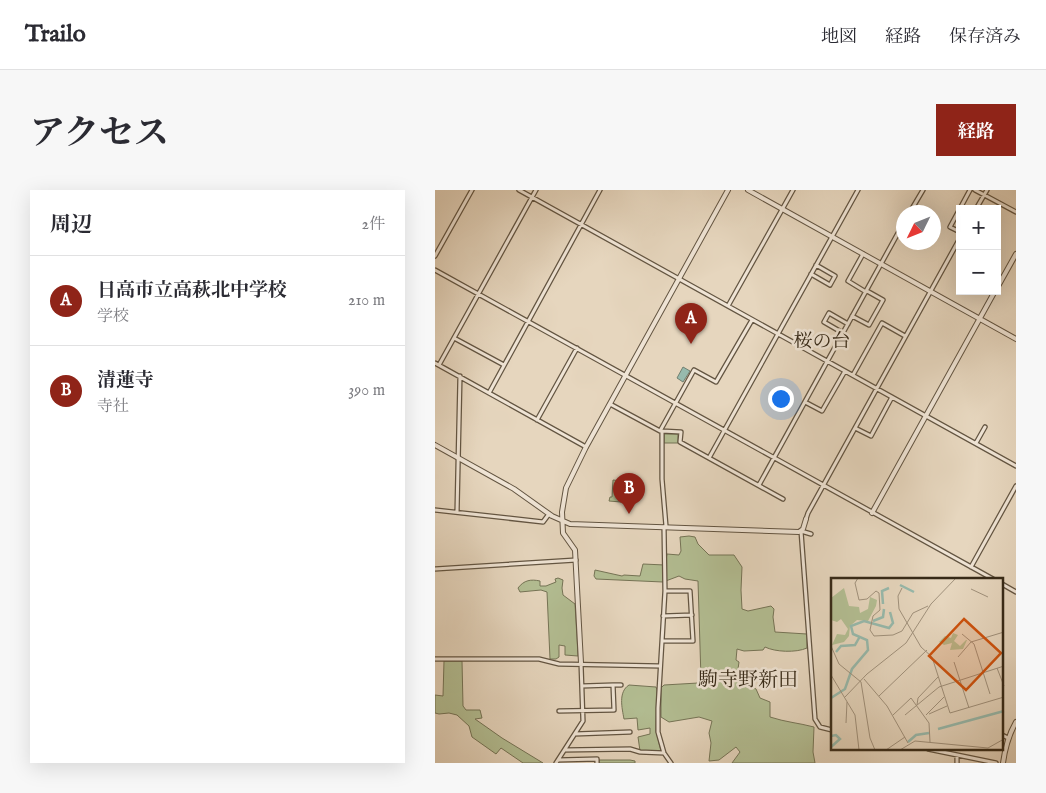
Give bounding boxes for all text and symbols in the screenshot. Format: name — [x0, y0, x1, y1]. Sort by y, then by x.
text: Trailo — [25, 19, 86, 50]
text: 地図 — [821, 26, 857, 49]
text: 経路 — [885, 26, 921, 49]
text: 保存済み — [949, 26, 1021, 49]
button: 経路 — [936, 104, 1016, 156]
text: アクセス — [30, 112, 169, 157]
north arrow — [896, 205, 941, 250]
map controls — [956, 205, 1001, 295]
button: + — [956, 205, 1001, 250]
text: 周辺 — [50, 212, 92, 239]
text: 2件 — [361, 215, 385, 235]
button: − — [956, 250, 1001, 295]
text: 日高市立高萩北中学校 — [97, 279, 287, 303]
text: A — [61, 291, 71, 311]
text: 210 m — [348, 291, 385, 311]
pin: A — [675, 303, 707, 344]
text: 学校 — [97, 307, 129, 327]
district label: 桜の台 — [793, 330, 851, 354]
text: 清蓮寺 — [97, 369, 154, 393]
text: B — [61, 381, 71, 401]
text: 390 m — [348, 381, 385, 401]
your location — [768, 386, 794, 412]
text: 寺社 — [97, 397, 129, 417]
pin: B — [613, 473, 645, 514]
inset map — [831, 578, 1003, 750]
district label: 駒寺野新田 — [698, 668, 798, 693]

